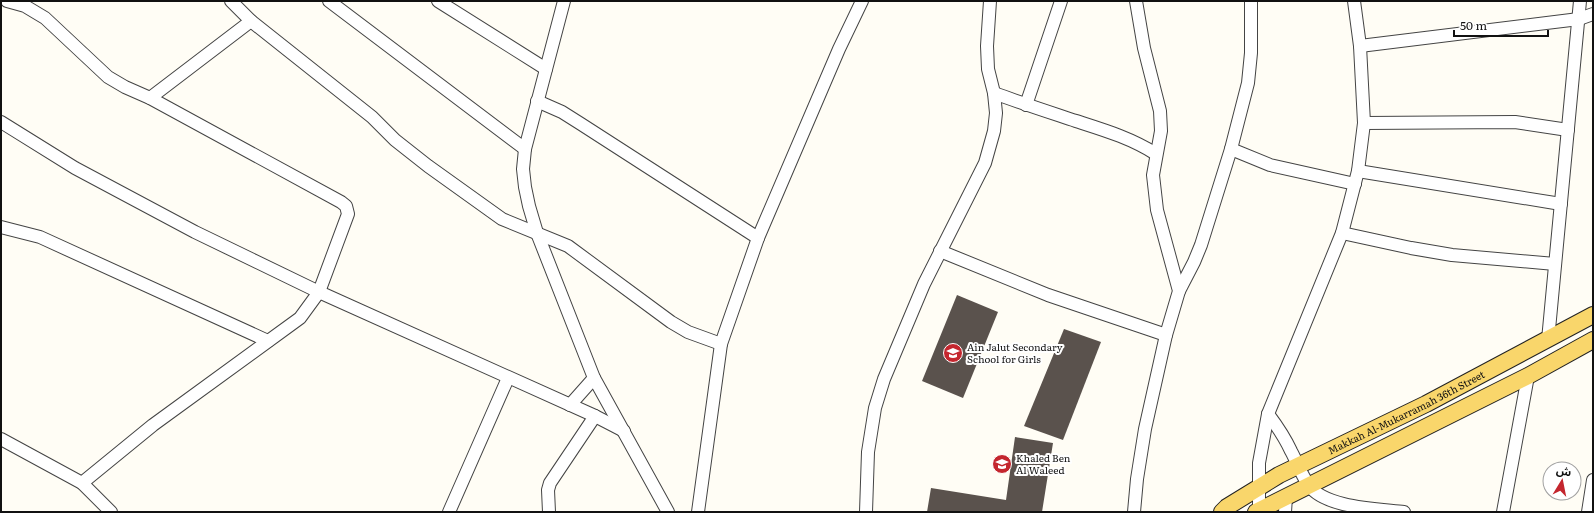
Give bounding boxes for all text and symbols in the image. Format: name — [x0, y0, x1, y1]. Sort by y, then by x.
scale bar — [1454, 12, 1548, 38]
text: 50 m — [1460, 16, 1487, 34]
place label: Ain Jalut Secondary School for Girls — [967, 339, 1063, 366]
school or university icon: Ain Jalut Secondary School for Girls — [942, 342, 964, 364]
street label: Makkah Al-Mukarramah 36th Street — [1325, 366, 1487, 457]
place label: Khaled Ben Al Waleed — [1016, 450, 1071, 477]
school or university icon: Khaled Ben Al Waleed — [991, 453, 1013, 475]
north arrow — [1542, 461, 1582, 501]
text: ش — [1555, 461, 1573, 479]

